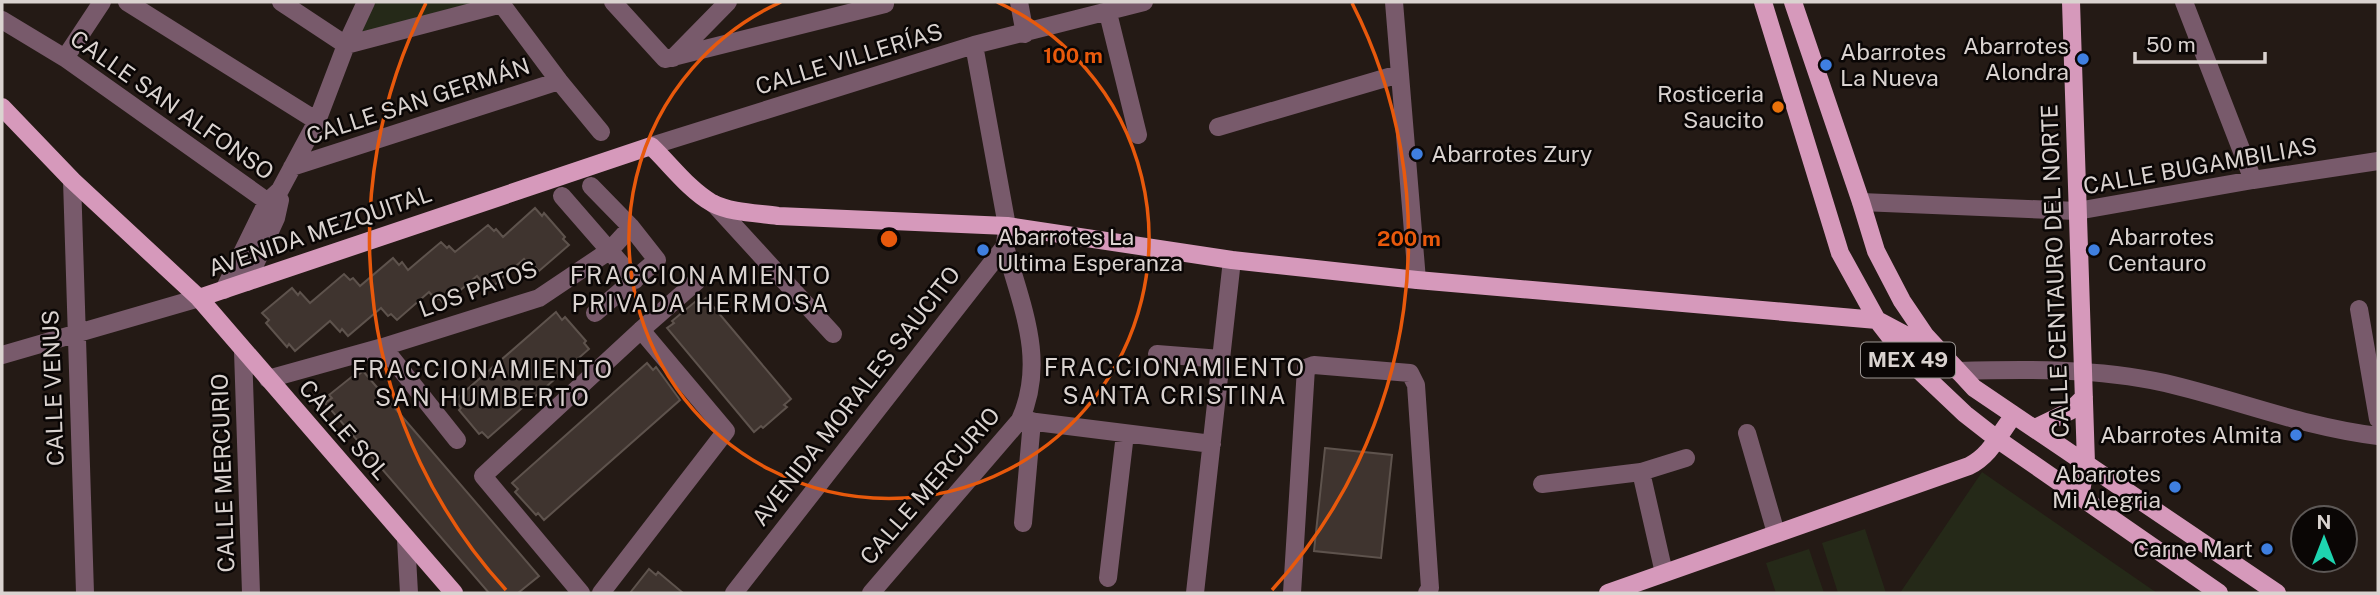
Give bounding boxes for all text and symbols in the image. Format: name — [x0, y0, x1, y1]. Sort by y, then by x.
street label: CALLE VILLERÍAS — [752, 17, 946, 100]
scale bar — [2135, 21, 2264, 65]
street label: CALLE SAN ALFONSO — [65, 24, 279, 185]
place label: Abarrotes Alondra — [1963, 32, 2069, 85]
text: 50 m — [2146, 32, 2196, 57]
place label: Abarrotes La Nueva — [1840, 38, 1946, 91]
text: 100 m — [1043, 43, 1103, 68]
marker: Abarrotes Alondra — [2075, 51, 2091, 67]
street label: CALLE SAN GERMÁN — [303, 52, 533, 149]
marker: Abarrotes La Nueva — [1818, 57, 1834, 73]
place label: Rosticeria Saucito — [1657, 80, 1764, 133]
marker: Rosticeria Saucito — [1770, 99, 1786, 115]
street label: CALLE CENTAURO DEL NORTE — [2035, 104, 2074, 438]
street label: CALLE BUGAMBILIAS — [2081, 132, 2319, 199]
place label: Abarrotes Zury — [1431, 140, 1592, 167]
marker: Abarrotes Zury — [1409, 146, 1425, 162]
street label: AVENIDA MEZQUITAL — [205, 180, 435, 281]
place label: Abarrotes La Ultima Esperanza — [997, 223, 1183, 276]
place label: Abarrotes Centauro — [2108, 223, 2214, 276]
text: 200 m — [1377, 226, 1441, 251]
centre of rings — [877, 227, 901, 251]
marker: Abarrotes La Ultima Esperanza — [975, 242, 991, 258]
marker: Abarrotes Centauro — [2086, 242, 2102, 258]
street label: LOS PATOS — [415, 255, 541, 322]
district label: FRACCIONAMIENTO PRIVADA HERMOSA — [570, 261, 832, 317]
street label: AVENIDA MORALES SAUCITO — [746, 261, 965, 531]
street label: CALLE VENUS — [36, 309, 69, 467]
road number: MEX 49 — [1861, 342, 1955, 378]
district label: FRACCIONAMIENTO SANTA CRISTINA — [1044, 353, 1306, 409]
district label: FRACCIONAMIENTO SAN HUMBERTO — [352, 355, 614, 411]
street label: CALLE MERCURIO — [206, 373, 239, 573]
street label: CALLE SOL — [294, 374, 395, 485]
street label: CALLE MERCURIO — [854, 402, 1005, 570]
place label: Abarrotes Almita — [2100, 421, 2282, 448]
marker: Abarrotes Almita — [2288, 427, 2304, 443]
place label: Abarrotes Mi Alegria — [2052, 460, 2161, 513]
marker: Abarrotes Mi Alegria — [2167, 479, 2183, 495]
north arrow — [2289, 504, 2359, 574]
text: N — [2317, 511, 2331, 533]
place label: Carne Mart — [2133, 535, 2253, 562]
marker: Carne Mart — [2259, 541, 2275, 557]

